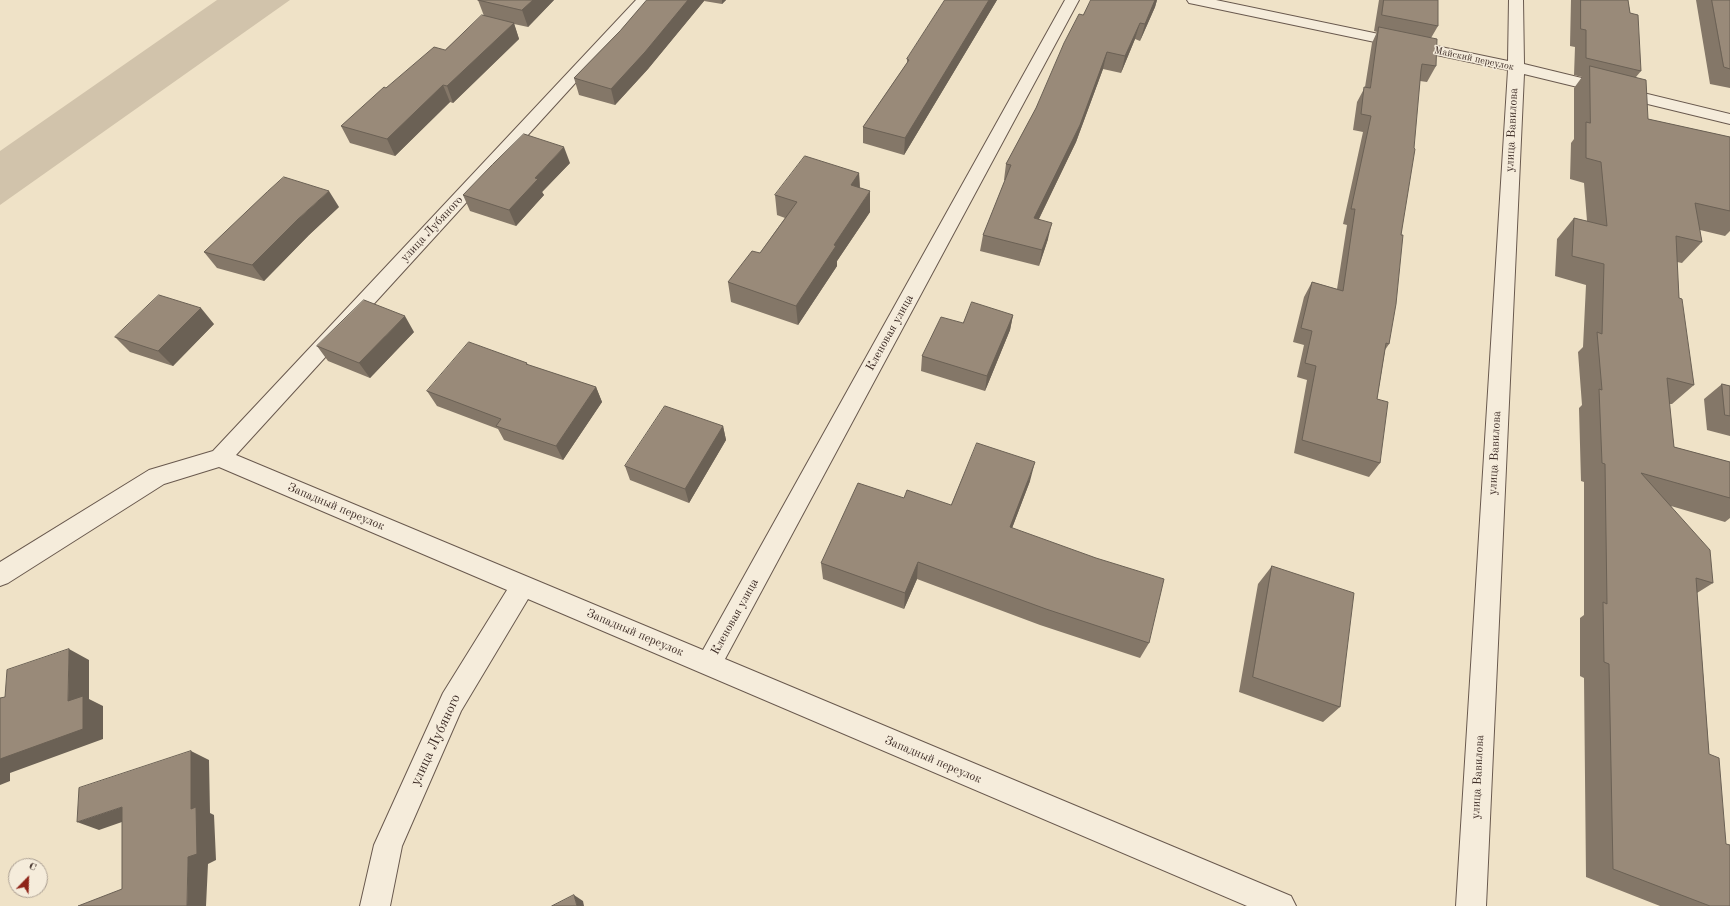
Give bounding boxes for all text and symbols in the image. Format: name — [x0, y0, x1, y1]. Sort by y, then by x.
street label: Майский переулок — [1433, 45, 1515, 73]
street label: улица Вавилова — [1503, 88, 1521, 172]
street label: улица Лубяного — [398, 193, 466, 265]
street label: Кленовая улица — [863, 292, 917, 374]
street label: улица Вавилова — [1486, 411, 1504, 495]
street label: Западный переулок — [285, 480, 387, 534]
street label: Кленовая улица — [708, 576, 762, 658]
street label: Западный переулок — [584, 606, 686, 660]
street label: улица Лубяного — [407, 691, 465, 789]
street label: Западный переулок — [882, 733, 984, 787]
street label: улица Вавилова — [1469, 735, 1487, 819]
north arrow — [8, 858, 48, 898]
text: С — [27, 861, 38, 874]

